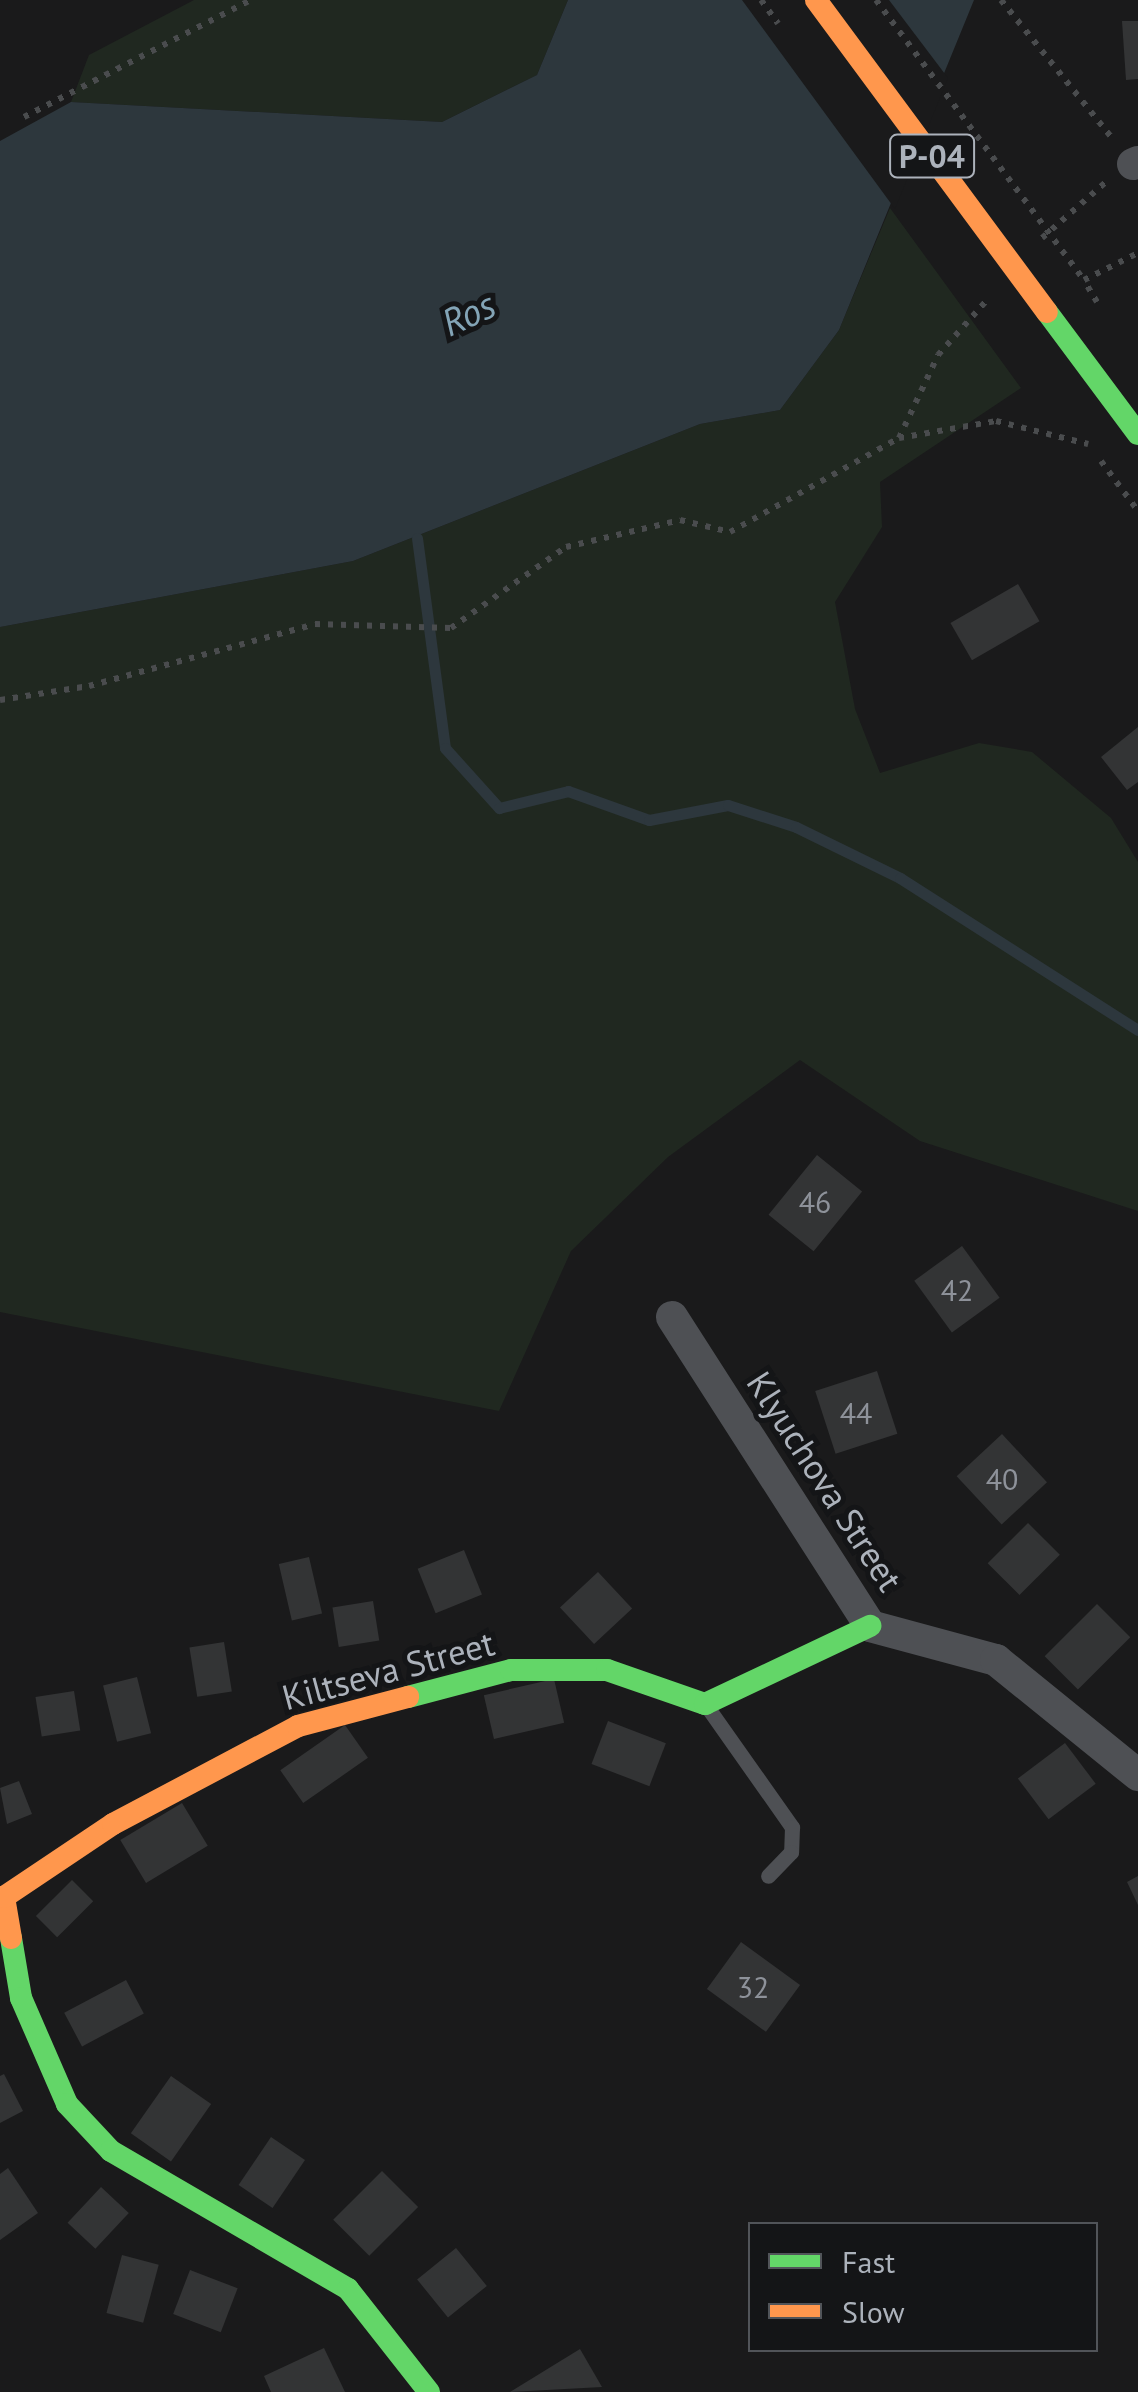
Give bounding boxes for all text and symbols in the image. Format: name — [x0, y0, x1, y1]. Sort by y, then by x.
road number: Р-04 — [887, 129, 977, 183]
water label: Ros — [434, 281, 502, 345]
house number: 46 — [799, 1184, 831, 1220]
house number: 42 — [941, 1272, 973, 1308]
street label: Klyuchova Street — [738, 1363, 912, 1599]
house number: 44 — [840, 1395, 872, 1431]
house number: 40 — [986, 1461, 1018, 1497]
street label: Kiltseva Street — [278, 1622, 498, 1718]
house number: 32 — [737, 1969, 769, 2005]
legend — [748, 2222, 1098, 2352]
text: Fast — [842, 2242, 895, 2281]
text: Slow — [842, 2292, 905, 2331]

